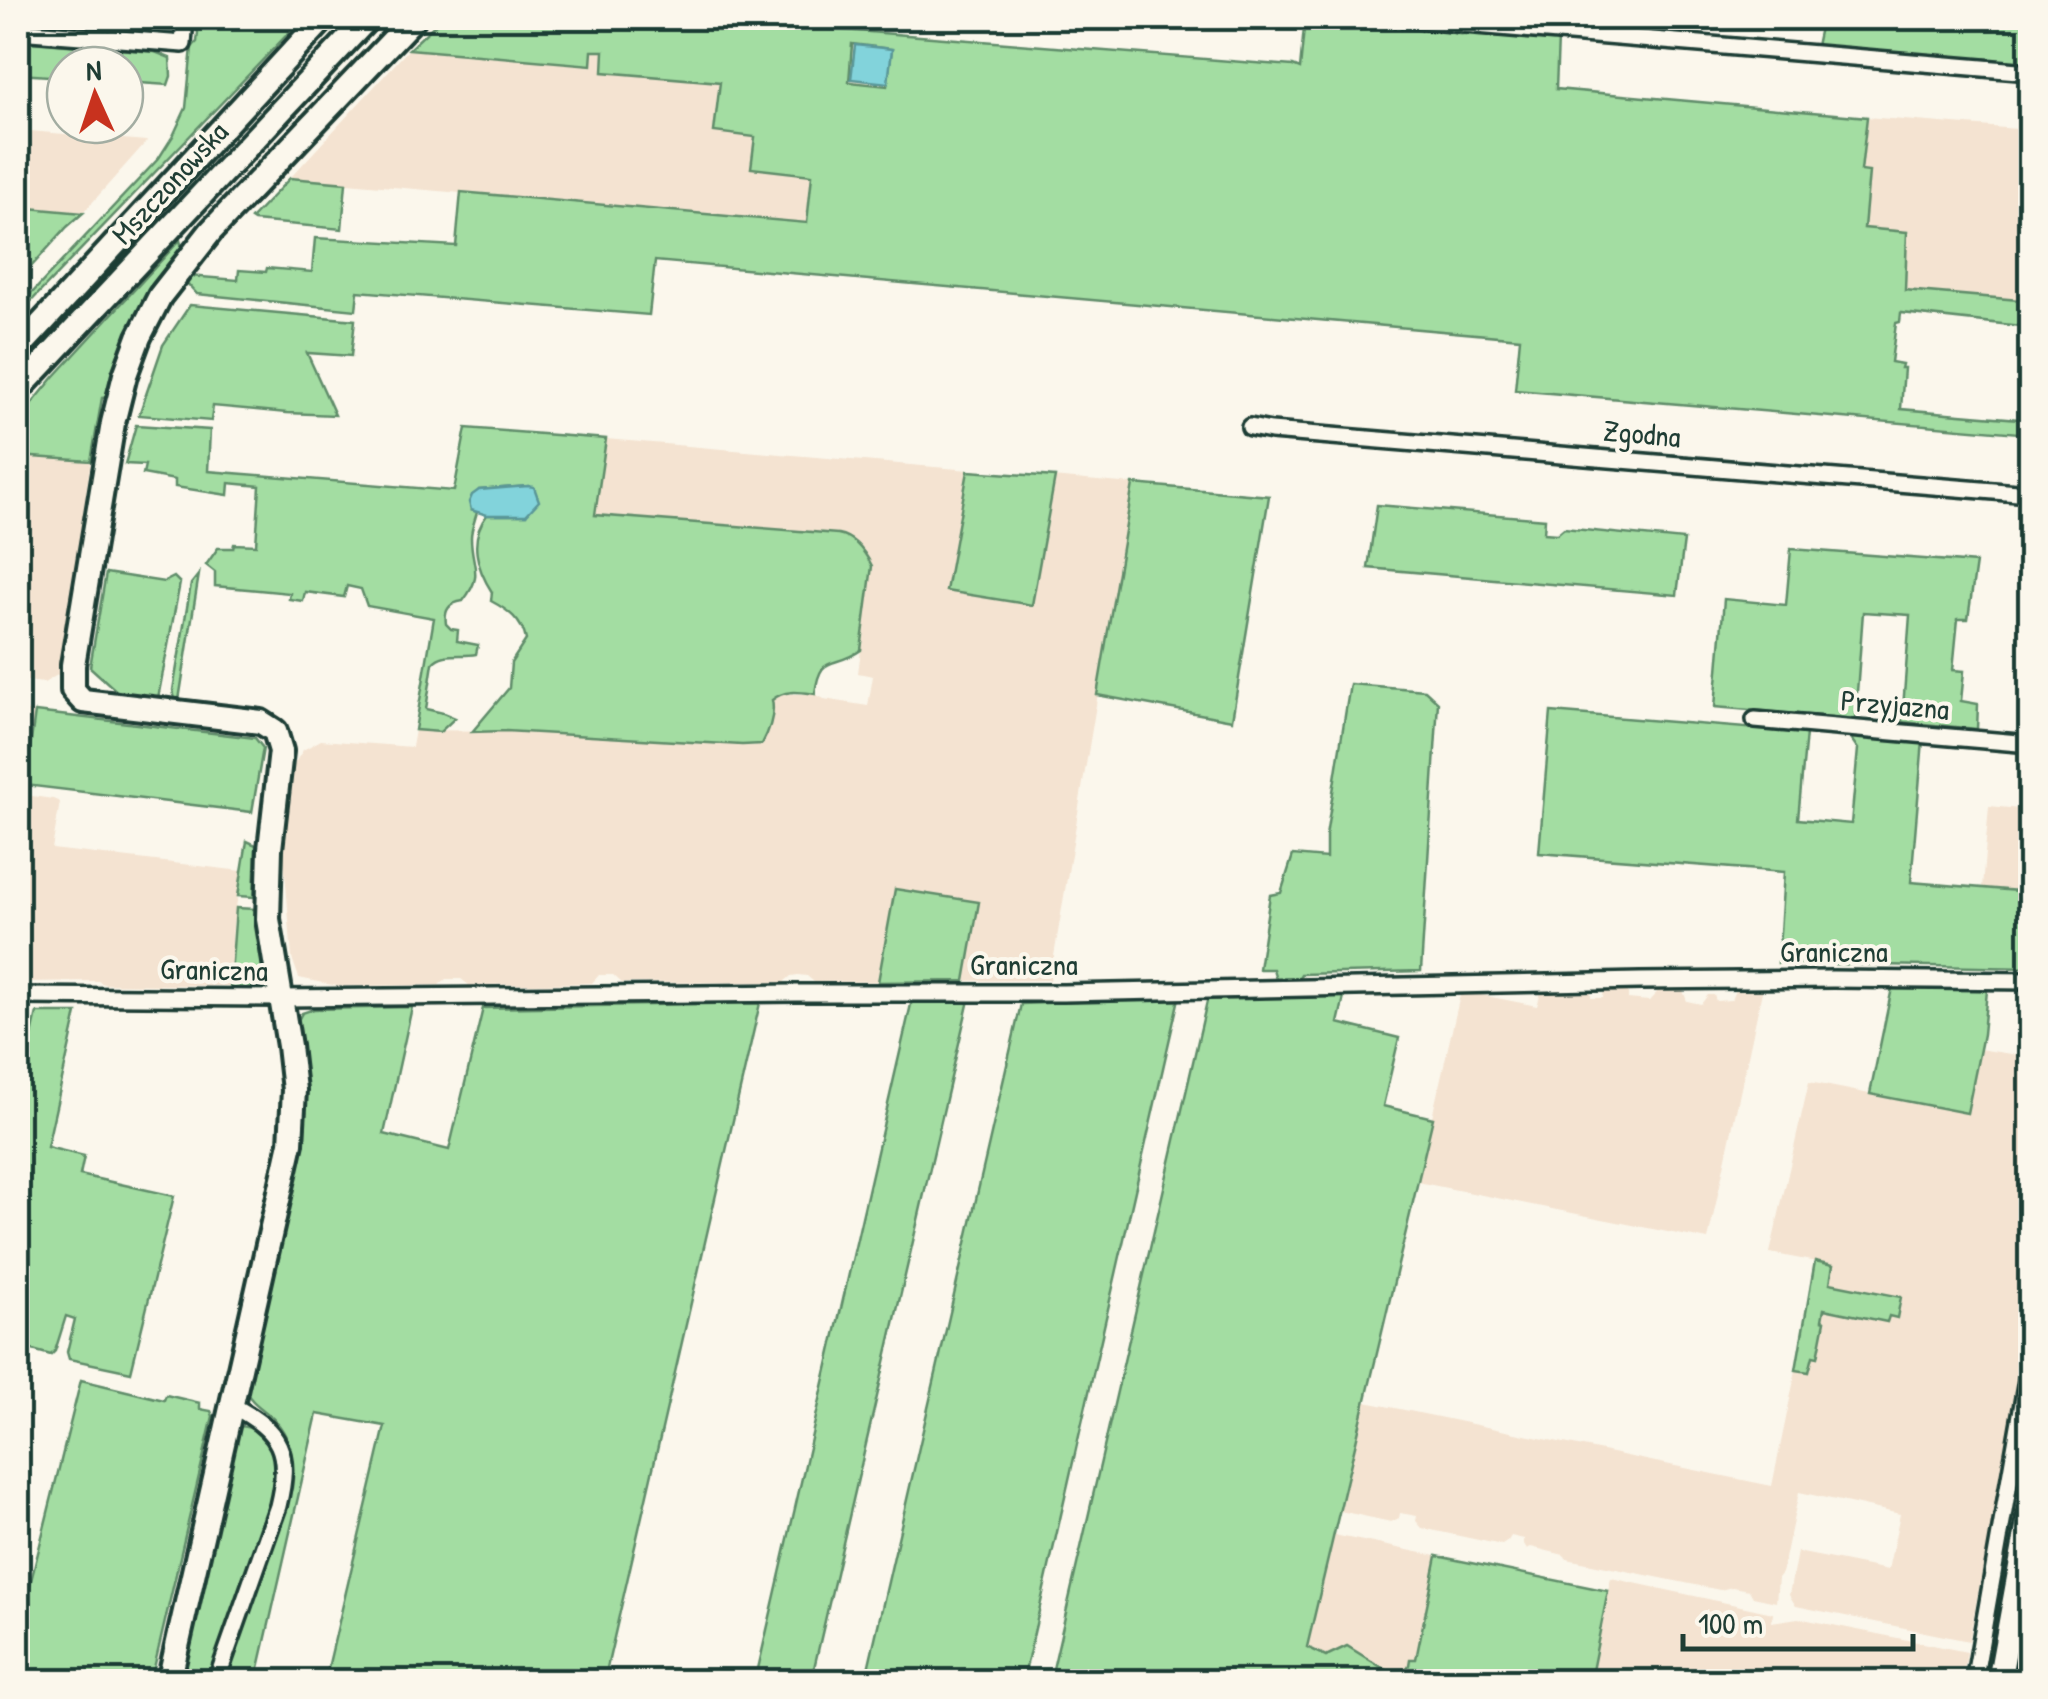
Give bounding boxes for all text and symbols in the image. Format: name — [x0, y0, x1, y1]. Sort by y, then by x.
north arrow — [45, 45, 145, 145]
text: N — [85, 51, 102, 89]
street label: Mszczonowska — [102, 112, 237, 252]
street label: Zgodna — [1602, 410, 1683, 456]
street label: Przyjazna — [1839, 679, 1951, 729]
street label: Graniczna — [1780, 931, 1888, 971]
street label: Graniczna — [970, 944, 1078, 984]
street label: Graniczna — [160, 948, 268, 990]
scale bar — [1683, 1589, 1913, 1651]
text: 100 m — [1698, 1603, 1763, 1643]

